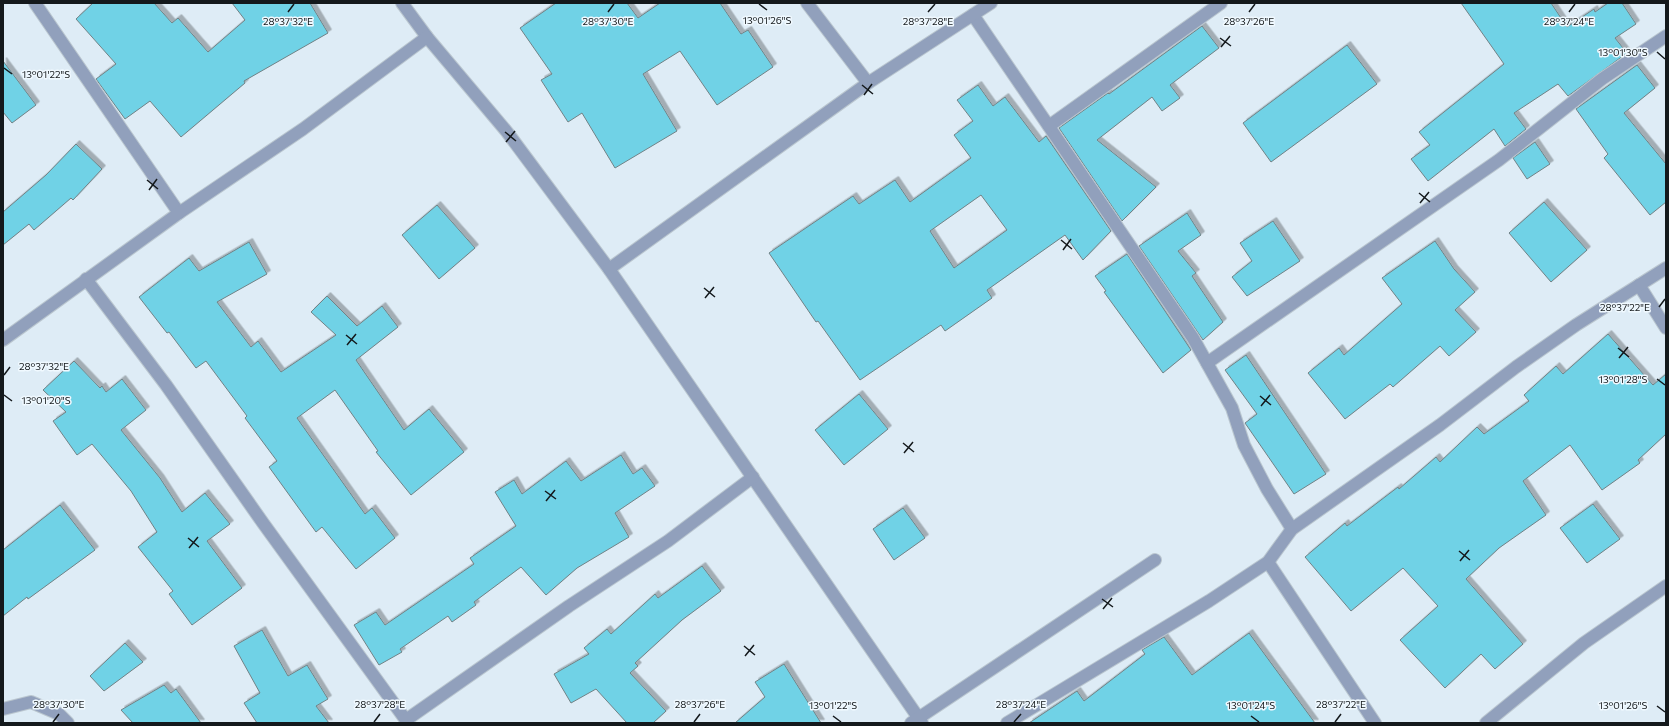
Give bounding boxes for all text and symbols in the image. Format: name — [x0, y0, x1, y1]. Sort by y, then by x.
text: 13°01'26"S — [743, 14, 791, 26]
text: 28°37'32"E — [263, 15, 313, 27]
text: 28°37'30"E — [582, 15, 634, 27]
text: 28°37'28"E — [903, 15, 953, 27]
text: 28°37'26"E — [1224, 15, 1274, 27]
text: 28°37'24"E — [1544, 15, 1594, 27]
text: 13°01'30"S — [1598, 46, 1648, 58]
text: 13°01'22"S — [22, 68, 70, 80]
text: 28°37'22"E — [1600, 301, 1650, 313]
text: 28°37'32"E — [19, 360, 69, 372]
text: 13°01'28"S — [1599, 373, 1647, 385]
text: 13°01'20"S — [21, 394, 71, 406]
text: 28°37'30"E — [33, 698, 85, 710]
text: 28°37'28"E — [355, 698, 405, 710]
text: 28°37'26"E — [675, 698, 725, 710]
text: 28°37'24"E — [996, 698, 1046, 710]
text: 28°37'22"E — [1316, 698, 1366, 710]
text: 13°01'22"S — [809, 699, 857, 711]
text: 13°01'24"S — [1227, 699, 1275, 711]
text: 13°01'26"S — [1599, 699, 1647, 711]

